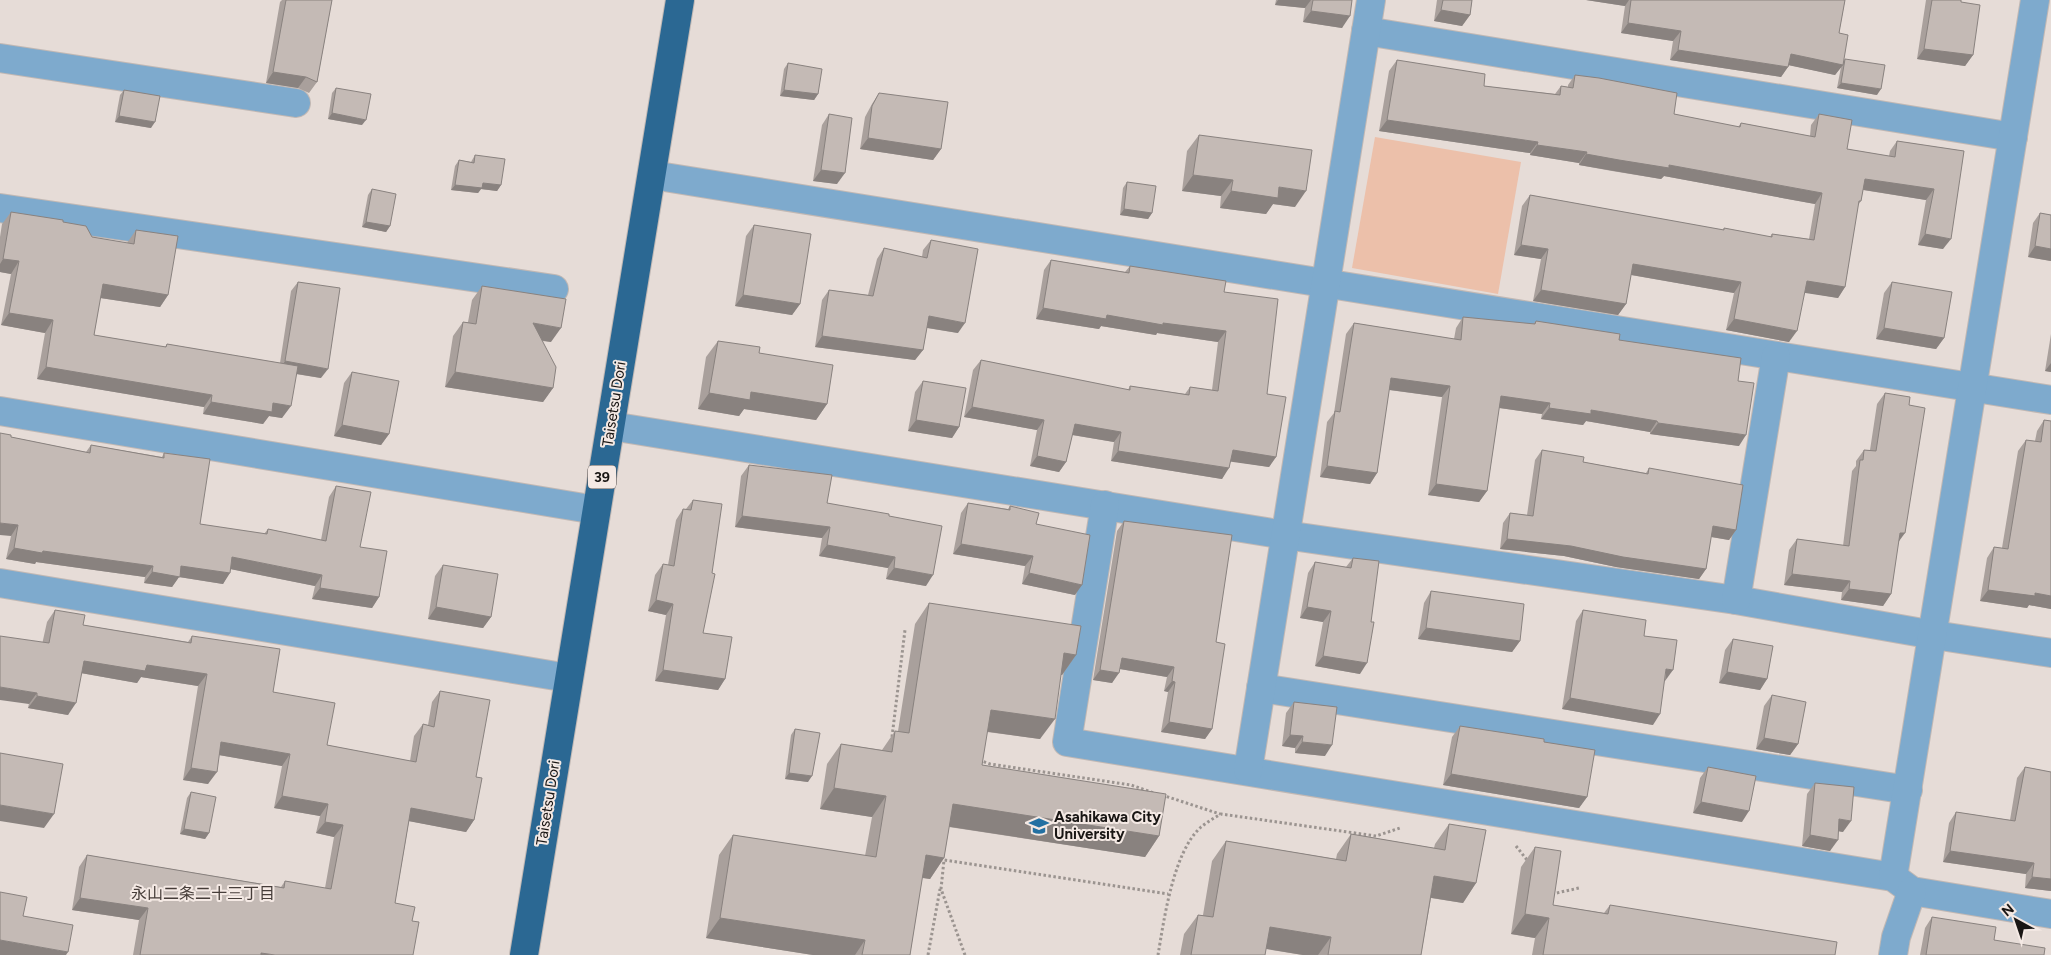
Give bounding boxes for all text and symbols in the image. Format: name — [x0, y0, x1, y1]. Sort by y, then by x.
street label: Taisetsu Dori — [598, 360, 630, 448]
road number: 39 — [588, 466, 616, 488]
street label: Taisetsu Dori — [532, 759, 564, 847]
place label: Asahikawa City University — [1054, 808, 1161, 843]
school or university icon: Asahikawa City University — [1028, 815, 1050, 837]
district label: 永山二条二十三丁目 — [131, 884, 275, 903]
north arrow — [1991, 895, 2041, 945]
text: N — [1998, 900, 2018, 920]

